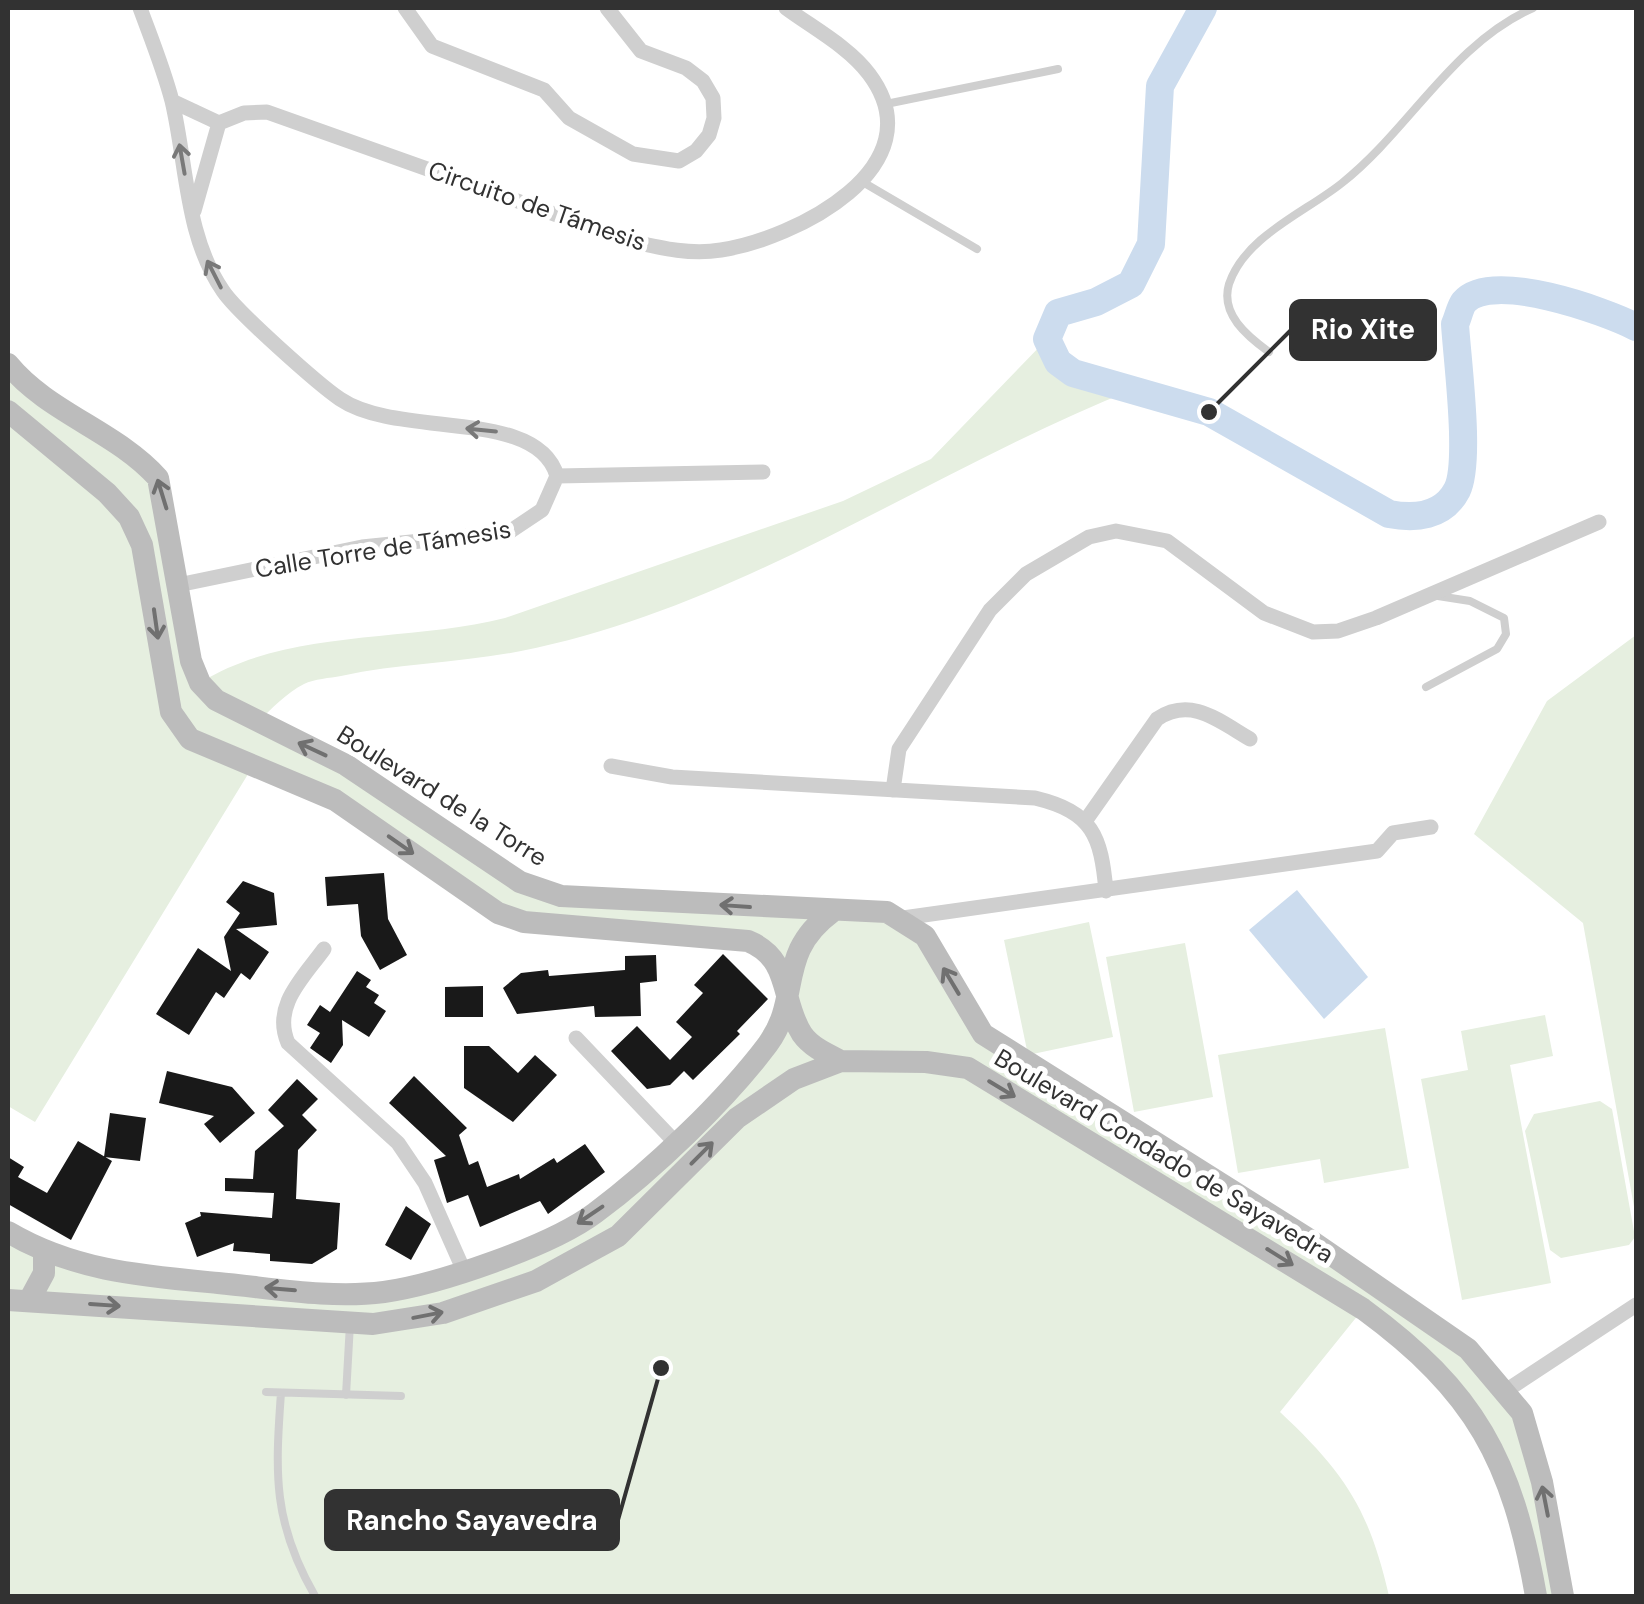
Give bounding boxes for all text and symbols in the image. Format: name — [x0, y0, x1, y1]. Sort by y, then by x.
one-way arrow — [172, 143, 191, 176]
street label: Circuito de Támesis — [424, 153, 650, 259]
one-way arrow — [204, 259, 223, 289]
callout: Rio Xite — [1291, 301, 1435, 359]
text: Rio Xite — [1311, 311, 1415, 348]
one-way arrow — [465, 420, 497, 439]
one-way arrow — [152, 478, 170, 510]
street label: Calle Torre de Támesis — [253, 512, 513, 586]
one-way arrow — [148, 607, 166, 640]
street label: Boulevard de la Torre — [331, 718, 553, 874]
one-way arrow — [297, 739, 328, 757]
one-way arrow — [387, 834, 415, 855]
one-way arrow — [719, 897, 752, 916]
one-way arrow — [941, 967, 961, 996]
street label: Boulevard Condado de Sayavedra — [988, 1041, 1340, 1271]
one-way arrow — [987, 1079, 1016, 1099]
one-way arrow — [689, 1141, 714, 1166]
one-way arrow — [577, 1204, 604, 1225]
one-way arrow — [1265, 1247, 1294, 1268]
one-way arrow — [265, 1279, 297, 1298]
one-way arrow — [88, 1295, 120, 1314]
one-way arrow — [412, 1305, 444, 1324]
one-way arrow — [1535, 1485, 1554, 1518]
callout: Rancho Sayavedra — [326, 1491, 618, 1549]
text: Rancho Sayavedra — [346, 1502, 598, 1539]

